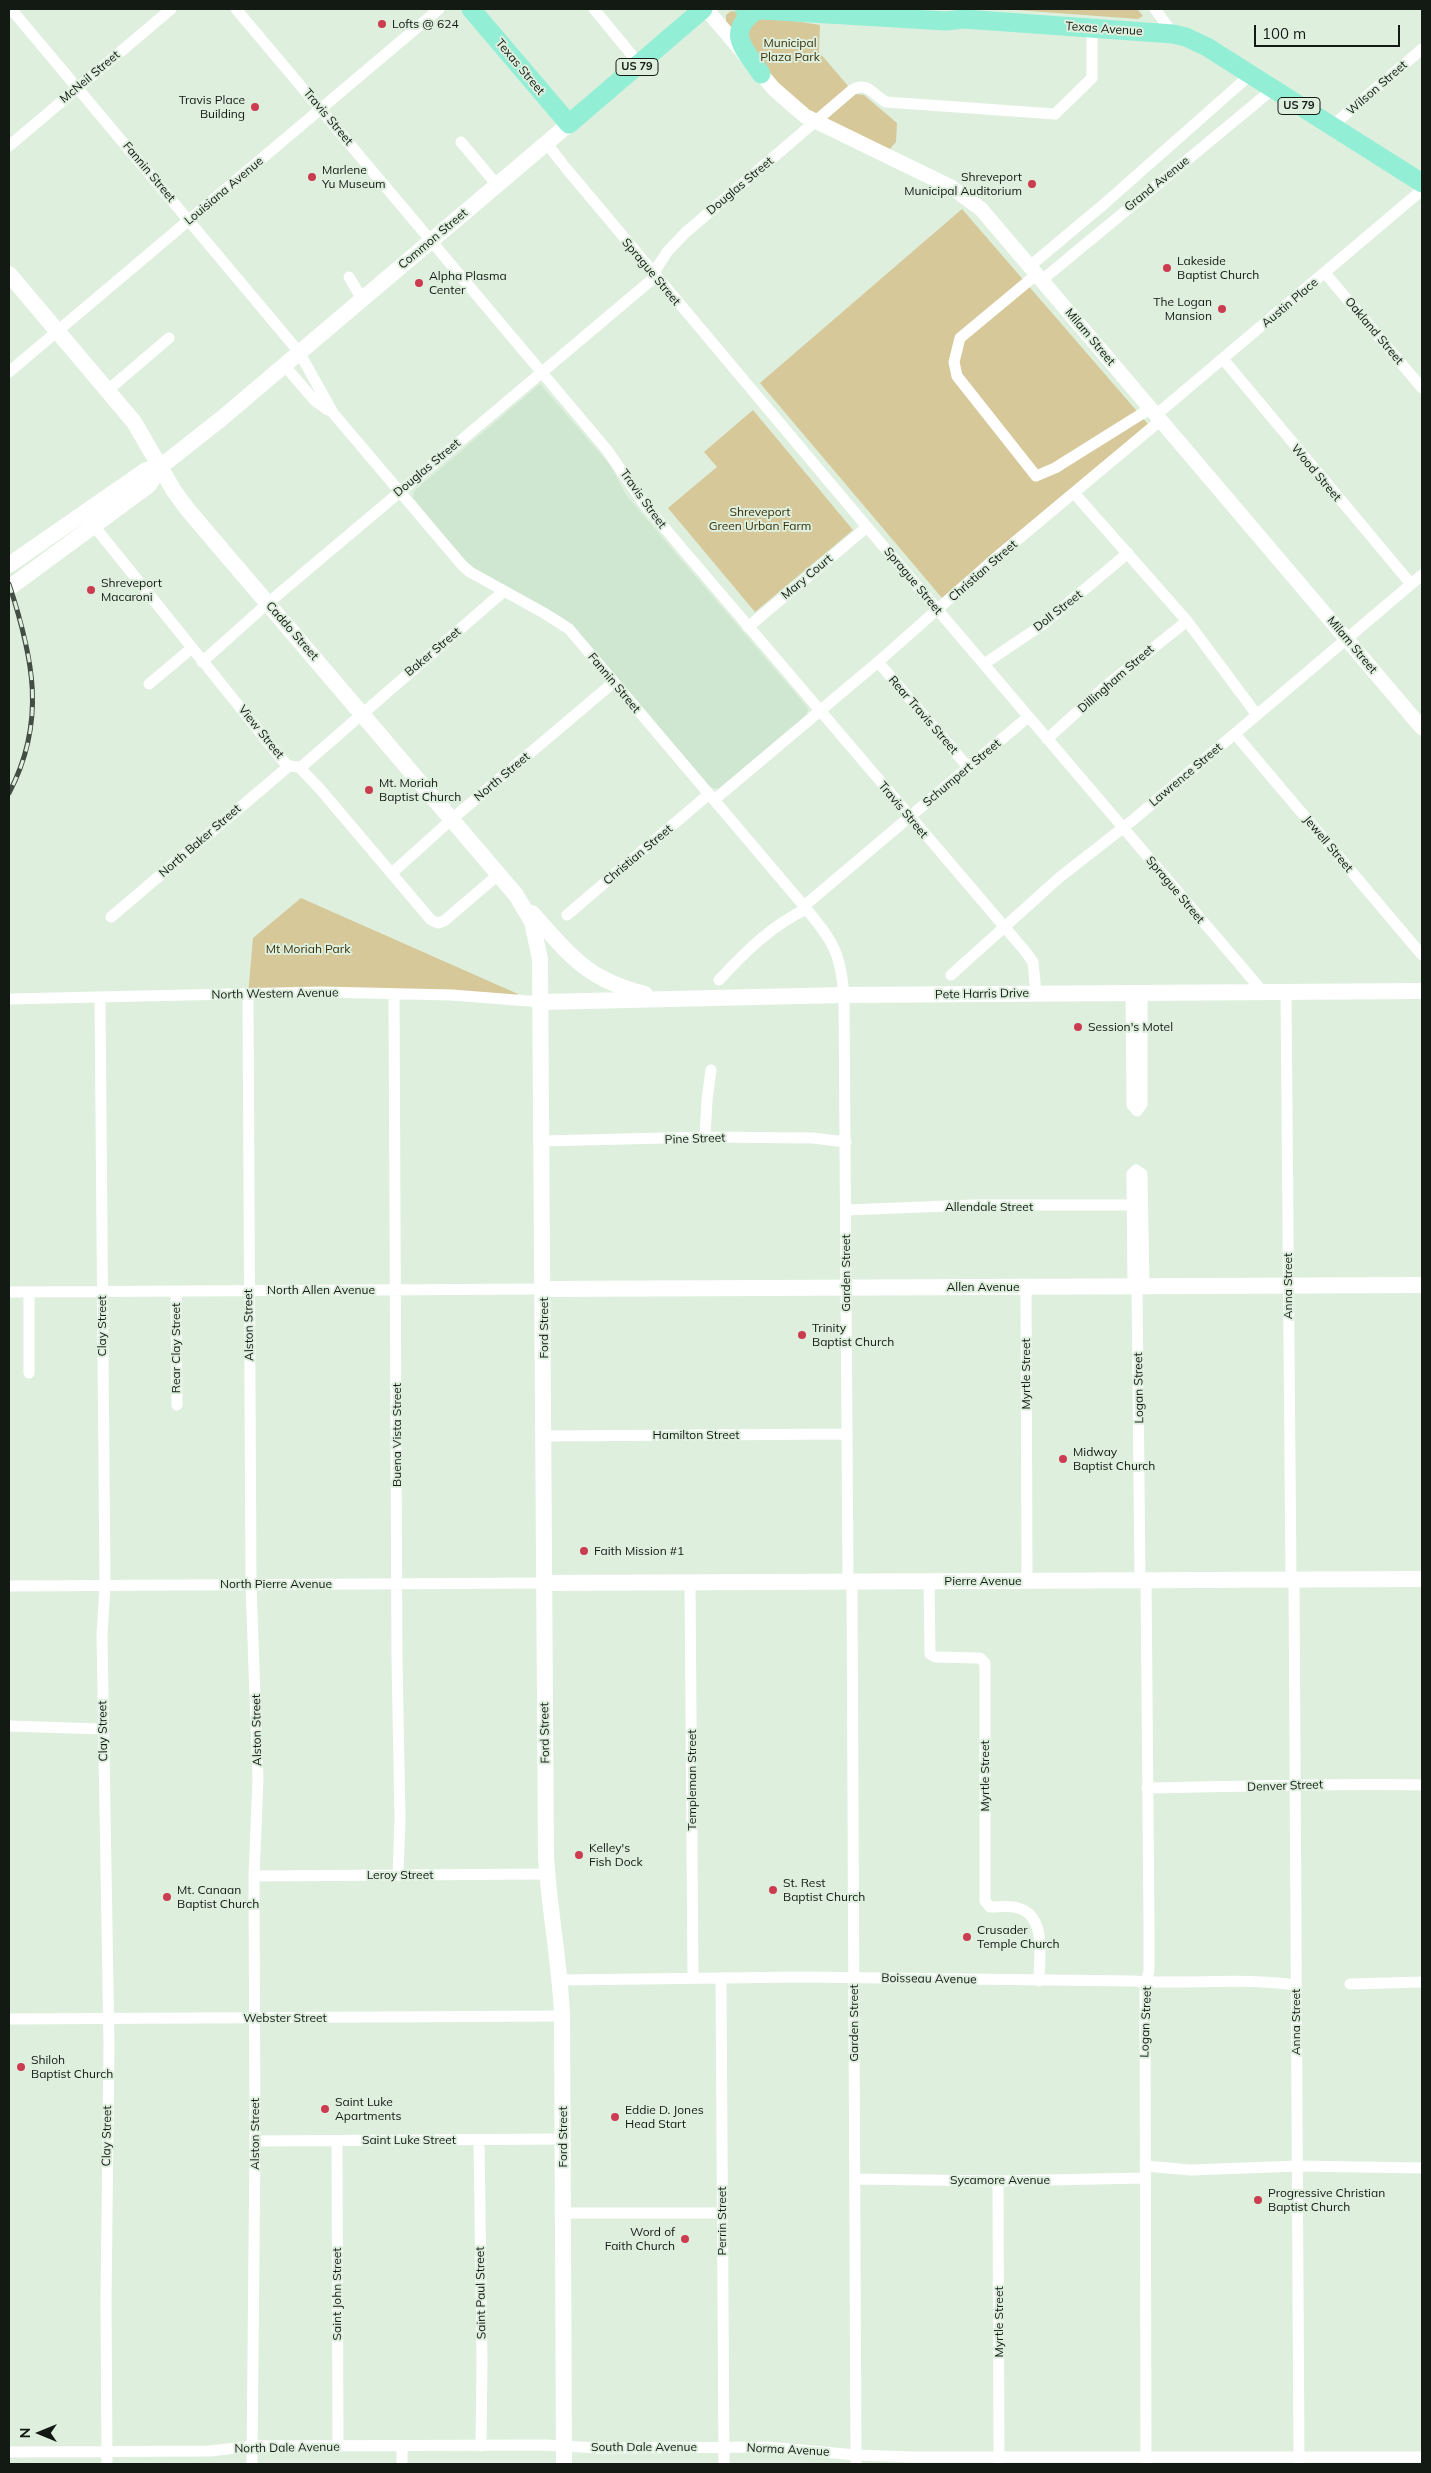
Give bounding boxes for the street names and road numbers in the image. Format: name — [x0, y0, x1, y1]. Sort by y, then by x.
street label: Texas Avenue — [1065, 19, 1143, 39]
street label: Texas Street — [492, 36, 548, 98]
street label: McNeil Street — [57, 48, 123, 106]
road number: US 79 — [616, 58, 658, 76]
street label: Wilson Street — [1344, 58, 1410, 118]
street label: Travis Street — [300, 86, 356, 148]
road number: US 79 — [1278, 98, 1320, 114]
street label: Fannin Street — [120, 139, 178, 205]
street label: Grand Avenue — [1122, 153, 1192, 215]
street label: Louisiana Avenue — [182, 154, 266, 228]
street label: Douglas Street — [704, 154, 776, 218]
street label: Common Street — [395, 206, 471, 272]
street label: Sprague Street — [619, 236, 683, 308]
street label: Austin Place — [1259, 275, 1321, 331]
street label: Oakland Street — [1342, 294, 1406, 368]
street label: Milam Street — [1062, 306, 1118, 368]
street label: Douglas Street — [391, 436, 463, 500]
street label: Wood Street — [1288, 442, 1344, 504]
street label: Travis Street — [617, 467, 669, 531]
street label: Christian Street — [946, 537, 1020, 605]
street label: Sprague Street — [881, 545, 945, 617]
street label: Mary Court — [779, 552, 835, 602]
street label: Doll Street — [1031, 588, 1085, 634]
street label: Caddo Street — [263, 599, 321, 663]
street label: Milam Street — [1324, 614, 1380, 676]
street label: Baker Street — [402, 624, 464, 680]
street label: Dillingham Street — [1075, 642, 1157, 716]
street label: Fannin Street — [585, 650, 643, 716]
street label: Rear Travis Street — [885, 673, 961, 757]
street label: View Street — [235, 702, 287, 762]
street label: Schumpert Street — [920, 736, 1004, 810]
street label: Lawrence Street — [1147, 740, 1225, 810]
street label: North Street — [471, 750, 533, 804]
street label: Travis Street — [875, 779, 931, 841]
street label: North Baker Street — [156, 802, 244, 880]
street label: Jewell Street — [1300, 813, 1356, 875]
street label: Christian Street — [600, 822, 676, 888]
street label: Sprague Street — [1143, 854, 1207, 926]
street label: North Western Avenue — [211, 986, 339, 1002]
street label: Pete Harris Drive — [935, 986, 1029, 1002]
street label: Pine Street — [664, 1131, 726, 1147]
street label: Allendale Street — [945, 1200, 1033, 1214]
street label: Garden Street — [839, 1234, 853, 1312]
street label: Anna Street — [1281, 1253, 1295, 1319]
street label: Allen Avenue — [946, 1280, 1020, 1294]
street label: North Allen Avenue — [267, 1283, 375, 1297]
street label: Alston Street — [241, 1289, 257, 1361]
street label: Clay Street — [95, 1296, 109, 1356]
street label: Ford Street — [537, 1297, 551, 1359]
street label: Rear Clay Street — [169, 1303, 183, 1393]
street label: Myrtle Street — [1019, 1338, 1033, 1410]
street label: Logan Street — [1131, 1352, 1147, 1424]
street label: Buena Vista Street — [390, 1383, 404, 1487]
street label: Hamilton Street — [653, 1428, 739, 1442]
street label: Pierre Avenue — [944, 1574, 1022, 1588]
street label: North Pierre Avenue — [220, 1577, 332, 1591]
street label: Alston Street — [249, 1694, 265, 1766]
street label: Clay Street — [95, 1700, 111, 1762]
street label: Ford Street — [537, 1702, 553, 1764]
street label: Templeman Street — [685, 1729, 699, 1831]
street label: Myrtle Street — [978, 1740, 992, 1812]
street label: Denver Street — [1247, 1777, 1323, 1795]
street label: Leroy Street — [367, 1868, 433, 1882]
street label: Boisseau Avenue — [881, 1971, 977, 1987]
street label: Garden Street — [847, 1984, 861, 2062]
street label: Logan Street — [1138, 1986, 1154, 2058]
street label: Anna Street — [1289, 1989, 1303, 2055]
street label: Webster Street — [243, 2011, 327, 2025]
street label: Alston Street — [248, 2098, 262, 2170]
street label: Clay Street — [99, 2105, 115, 2167]
street label: Ford Street — [556, 2106, 570, 2168]
street label: Saint Luke Street — [362, 2133, 456, 2147]
street label: Sycamore Avenue — [950, 2173, 1050, 2187]
street label: Perrin Street — [715, 2187, 729, 2255]
street label: Saint John Street — [330, 2247, 344, 2341]
street label: Saint Paul Street — [473, 2247, 489, 2339]
street label: Myrtle Street — [992, 2286, 1006, 2358]
street label: North Dale Avenue — [234, 2440, 340, 2456]
street label: South Dale Avenue — [591, 2440, 697, 2454]
street label: Norma Avenue — [746, 2441, 830, 2459]

